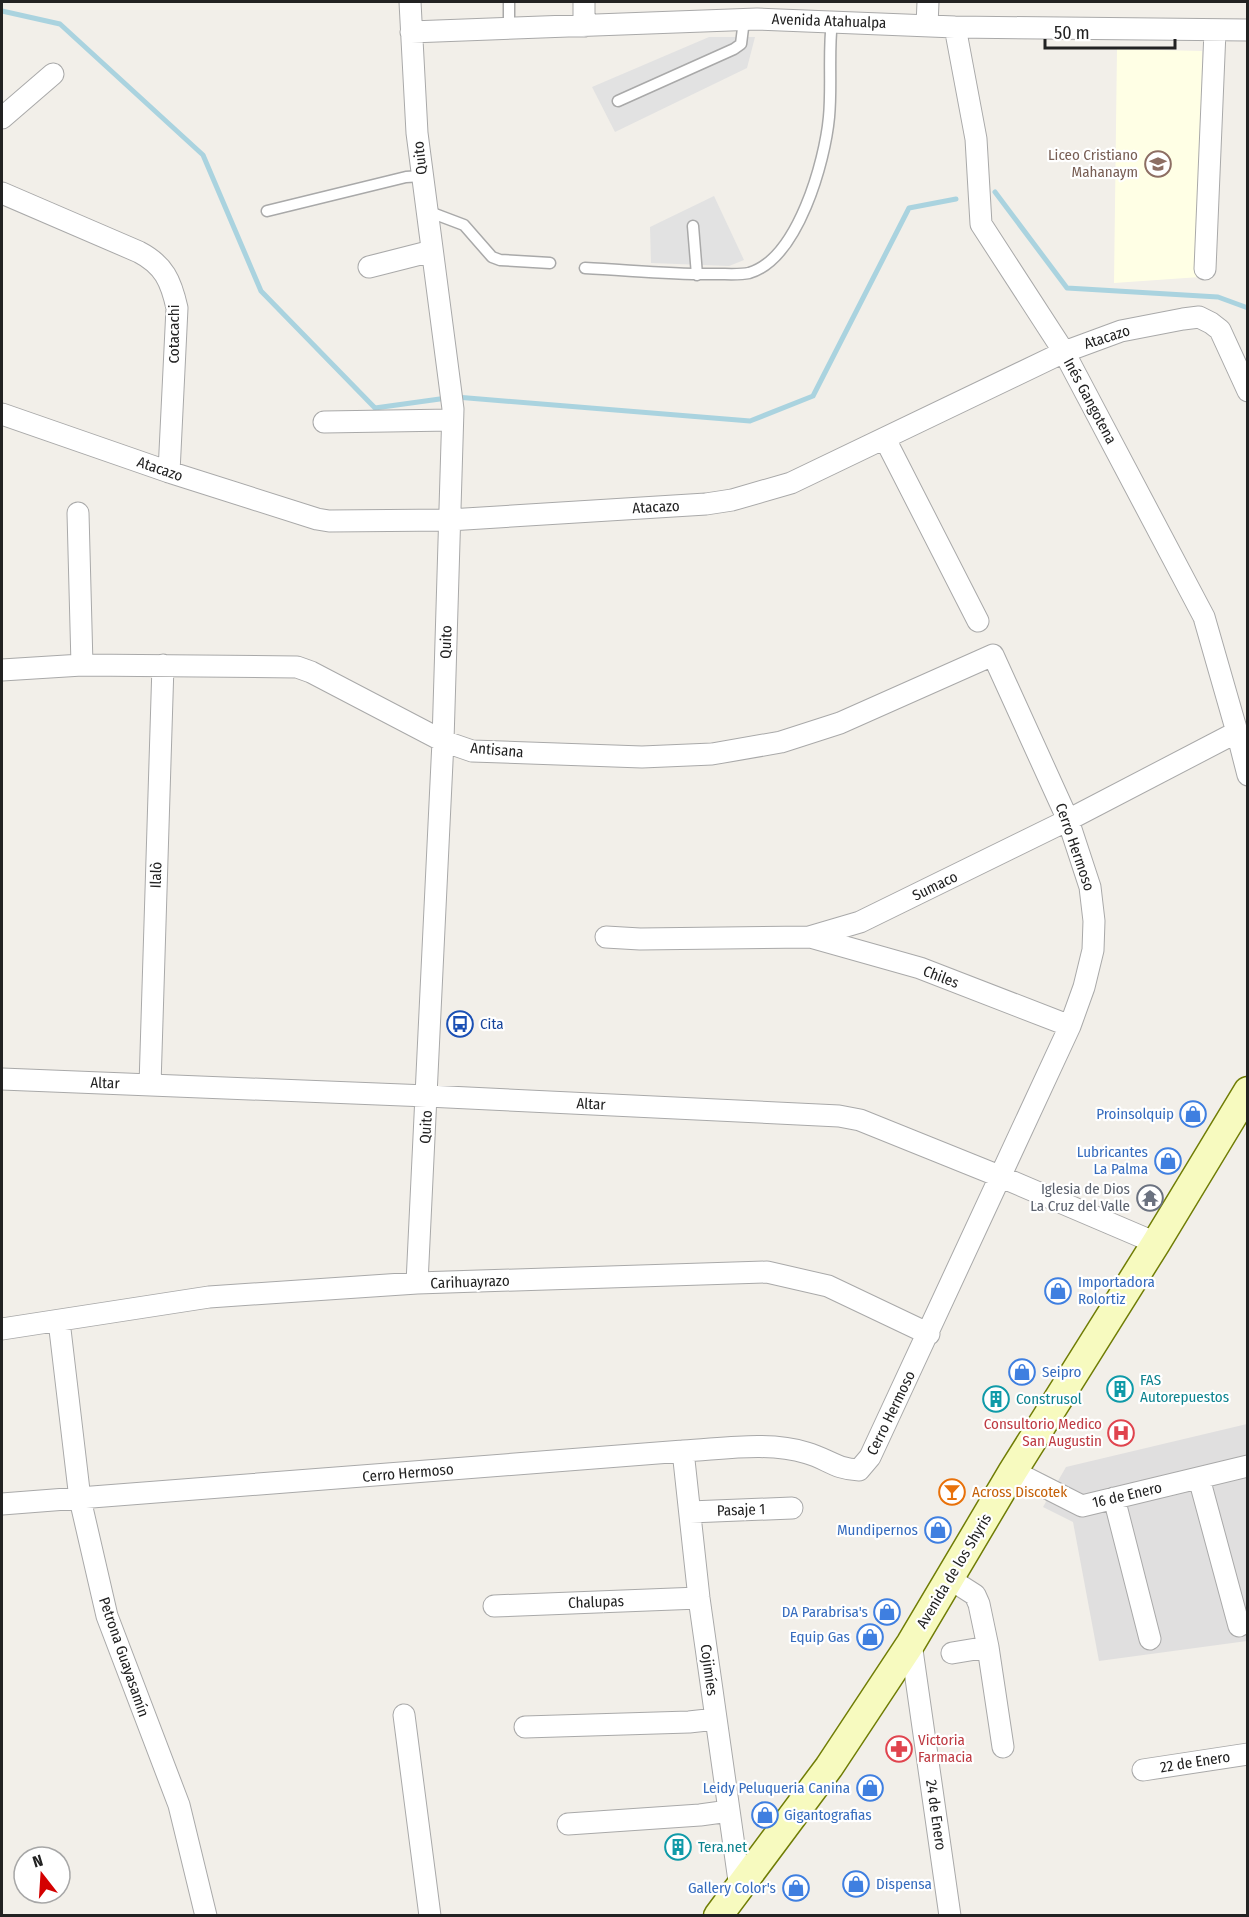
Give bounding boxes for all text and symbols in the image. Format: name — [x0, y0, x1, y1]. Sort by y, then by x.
street label: Avenida Atahualpa — [771, 10, 887, 32]
scale bar — [1045, 12, 1176, 50]
text: 50 m — [1054, 22, 1090, 44]
street label: Quito — [409, 140, 431, 176]
place label: Liceo Cristiano Mahanaym — [1048, 146, 1138, 181]
school or university icon: Liceo Cristiano Mahanaym — [1143, 149, 1173, 179]
street label: Cotacachi — [165, 304, 183, 364]
street label: Atacazo — [1082, 321, 1132, 353]
street label: Inés Gangotena — [1060, 355, 1120, 447]
street label: Atacazo — [135, 453, 185, 485]
street label: Atacazo — [632, 497, 680, 517]
street label: Quito — [436, 625, 456, 659]
street label: Antisana — [470, 739, 524, 761]
street label: Cerro Hermoso — [1052, 801, 1098, 893]
street label: Ilalò — [147, 861, 165, 889]
street label: Sumaco — [909, 867, 961, 905]
street label: Chiles — [921, 962, 961, 992]
bus stop icon: Cita — [445, 1009, 475, 1039]
place label: Cita — [480, 1015, 504, 1033]
street label: Altar — [90, 1073, 121, 1093]
street label: Altar — [576, 1094, 607, 1114]
shop icon: Proinsolquip — [1178, 1099, 1208, 1129]
place label: Proinsolquip — [1096, 1105, 1174, 1123]
street label: Quito — [416, 1110, 436, 1144]
place label: Lubricantes La Palma — [1077, 1143, 1148, 1178]
shop icon: Lubricantes La Palma — [1153, 1146, 1183, 1176]
place label: Iglesia de Dios La Cruz del Valle — [1030, 1180, 1130, 1215]
temple icon: Iglesia de Dios La Cruz del Valle — [1135, 1183, 1165, 1213]
street label: Carihuayrazo — [430, 1272, 510, 1292]
place label: Importadora Rolortiz — [1078, 1273, 1155, 1308]
shop icon: Importadora Rolortiz — [1043, 1276, 1073, 1306]
shop icon: Seipro — [1007, 1357, 1037, 1387]
place label: Seipro — [1042, 1363, 1081, 1381]
street label: Cerro Hermoso — [863, 1368, 919, 1458]
place label: FAS Autorepuestos — [1140, 1371, 1229, 1406]
building icon: FAS Autorepuestos — [1105, 1374, 1135, 1404]
building icon: Construsol — [981, 1384, 1011, 1414]
place label: Construsol — [1016, 1390, 1082, 1408]
place label: Consultorio Medico San Augustin — [984, 1415, 1102, 1450]
hospital icon: Consultorio Medico San Augustin — [1106, 1418, 1136, 1448]
street label: Cerro Hermoso — [362, 1460, 455, 1486]
bar icon: Across Discotek — [937, 1477, 967, 1507]
street label: 16 de Enero — [1091, 1478, 1164, 1512]
place label: Across Discotek — [972, 1483, 1067, 1501]
street label: Pasaje 1 — [717, 1500, 765, 1520]
street label: Avenida de los Shyris — [913, 1510, 995, 1632]
shop icon: Mundipernos — [923, 1515, 953, 1545]
place label: Mundipernos — [837, 1521, 918, 1539]
street label: Chalupas — [568, 1592, 624, 1612]
street label: Petrona Guayasamín — [95, 1595, 153, 1719]
shop icon: DA Parabrisa's — [872, 1597, 902, 1627]
place label: DA Parabrisa's — [782, 1603, 868, 1621]
shop icon: Equip Gas — [855, 1622, 885, 1652]
place label: Equip Gas — [790, 1628, 850, 1646]
street label: Cojimíes — [696, 1643, 722, 1697]
place label: Victoria Farmacia — [918, 1731, 973, 1766]
pharmacy icon: Victoria Farmacia — [884, 1734, 914, 1764]
street label: 22 de Enero — [1159, 1748, 1231, 1776]
shop icon: Leidy Peluqueria Canina — [855, 1773, 885, 1803]
place label: Leidy Peluqueria Canina — [703, 1779, 850, 1797]
street label: 24 de Enero — [922, 1779, 950, 1852]
shop icon: Gigantografias — [750, 1800, 780, 1830]
place label: Gigantografias — [784, 1806, 872, 1824]
building icon: Tera.net — [663, 1832, 693, 1862]
place label: Tera.net — [698, 1838, 747, 1856]
north arrow — [12, 1845, 72, 1905]
text: N — [30, 1851, 45, 1872]
shop icon: Dispensa — [841, 1869, 871, 1899]
shop icon: Gallery Color's — [781, 1873, 811, 1903]
place label: Dispensa — [876, 1875, 932, 1893]
place label: Gallery Color's — [688, 1879, 776, 1897]

